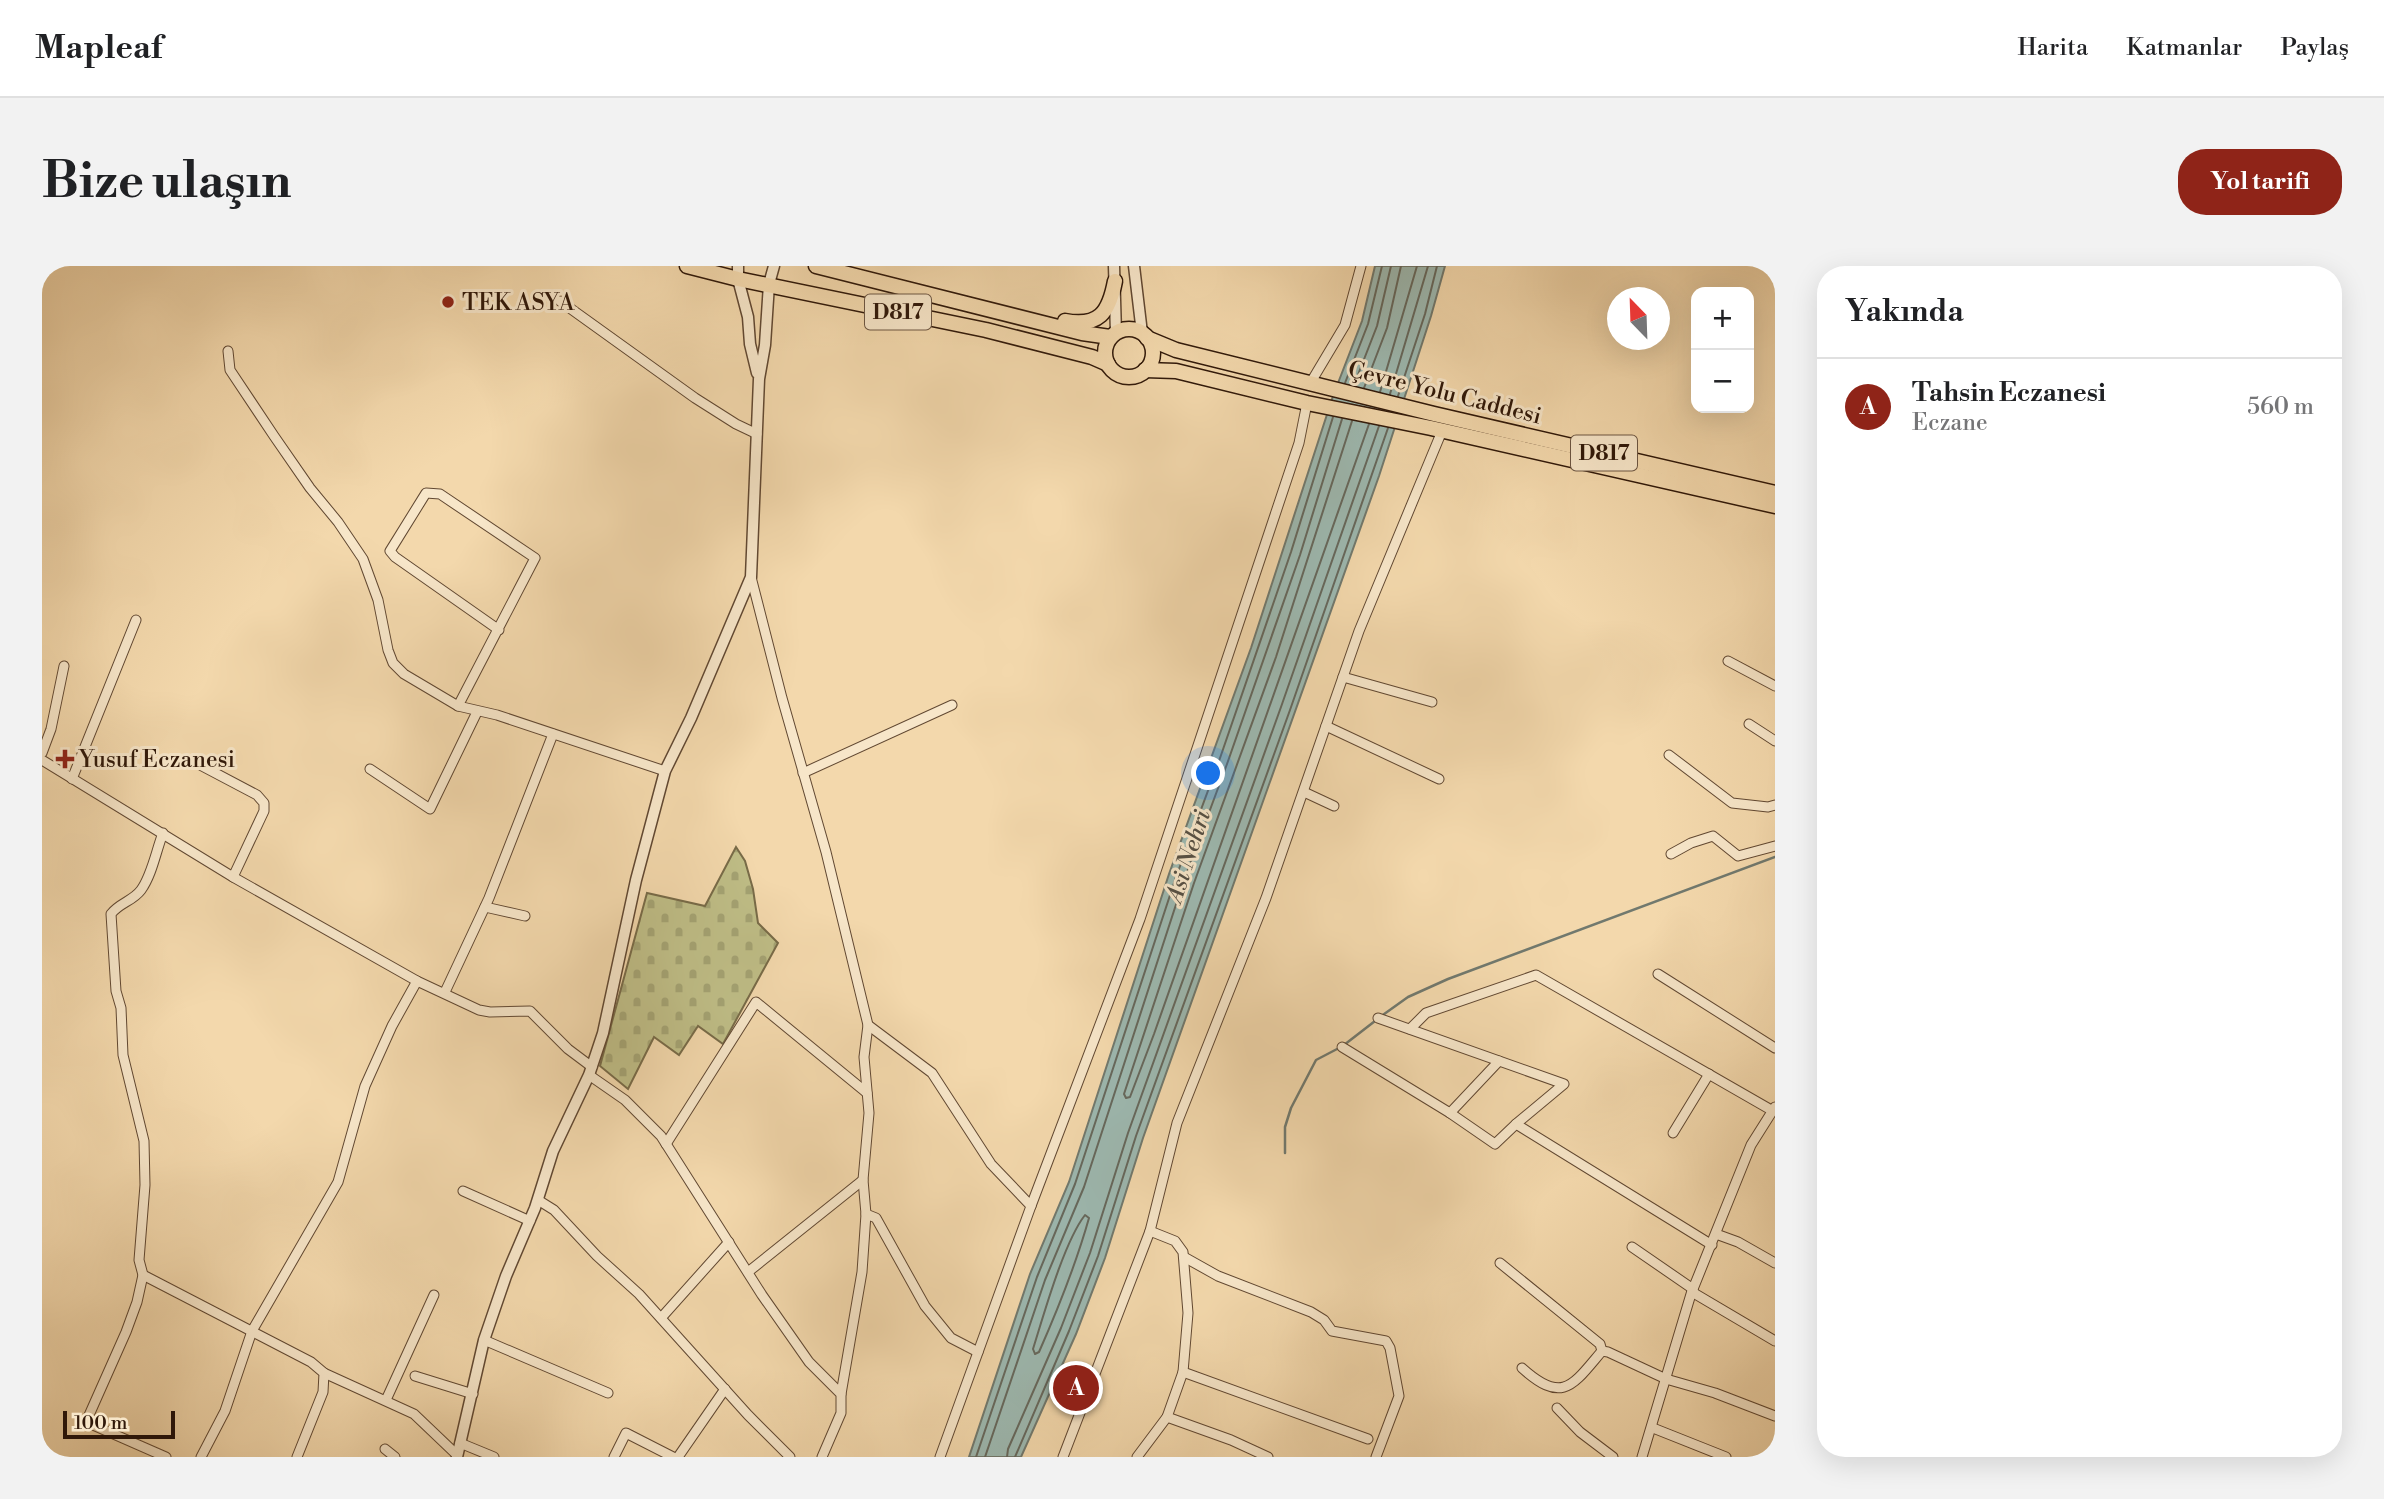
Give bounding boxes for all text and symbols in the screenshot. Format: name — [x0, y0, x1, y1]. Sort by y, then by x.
text: Mapleaf — [35, 28, 162, 69]
text: Harita — [2018, 33, 2088, 63]
text: Katmanlar — [2126, 33, 2242, 63]
text: Paylaş — [2280, 33, 2349, 63]
button: Yol tarifi — [2178, 149, 2342, 215]
text: Bize ulaşın — [42, 152, 291, 213]
north arrow — [1607, 287, 1670, 350]
map controls — [1691, 287, 1754, 413]
button: + — [1691, 287, 1754, 350]
place label: TEK ASYA — [462, 289, 576, 317]
text: Yakında — [1845, 293, 1964, 331]
marker: TEK ASYA — [440, 294, 456, 310]
road number: D817 — [865, 294, 931, 330]
button: − — [1691, 350, 1754, 413]
street label: Çevre Yolu Caddesi — [1345, 355, 1545, 431]
text: Tahsin Eczanesi — [1912, 377, 2106, 409]
text: A — [1860, 393, 1876, 421]
text: 560 m — [2247, 393, 2314, 421]
text: Eczane — [1912, 409, 1988, 437]
road number: D817 — [1571, 436, 1637, 470]
place label: Yusuf Eczanesi — [78, 746, 235, 774]
marker: Yusuf Eczanesi — [57, 751, 73, 767]
your location — [1191, 756, 1225, 790]
water label: Asi Nehri — [1159, 806, 1218, 909]
pin: A — [1053, 1362, 1099, 1414]
scale bar — [63, 1408, 175, 1440]
text: 100 m — [74, 1411, 127, 1435]

